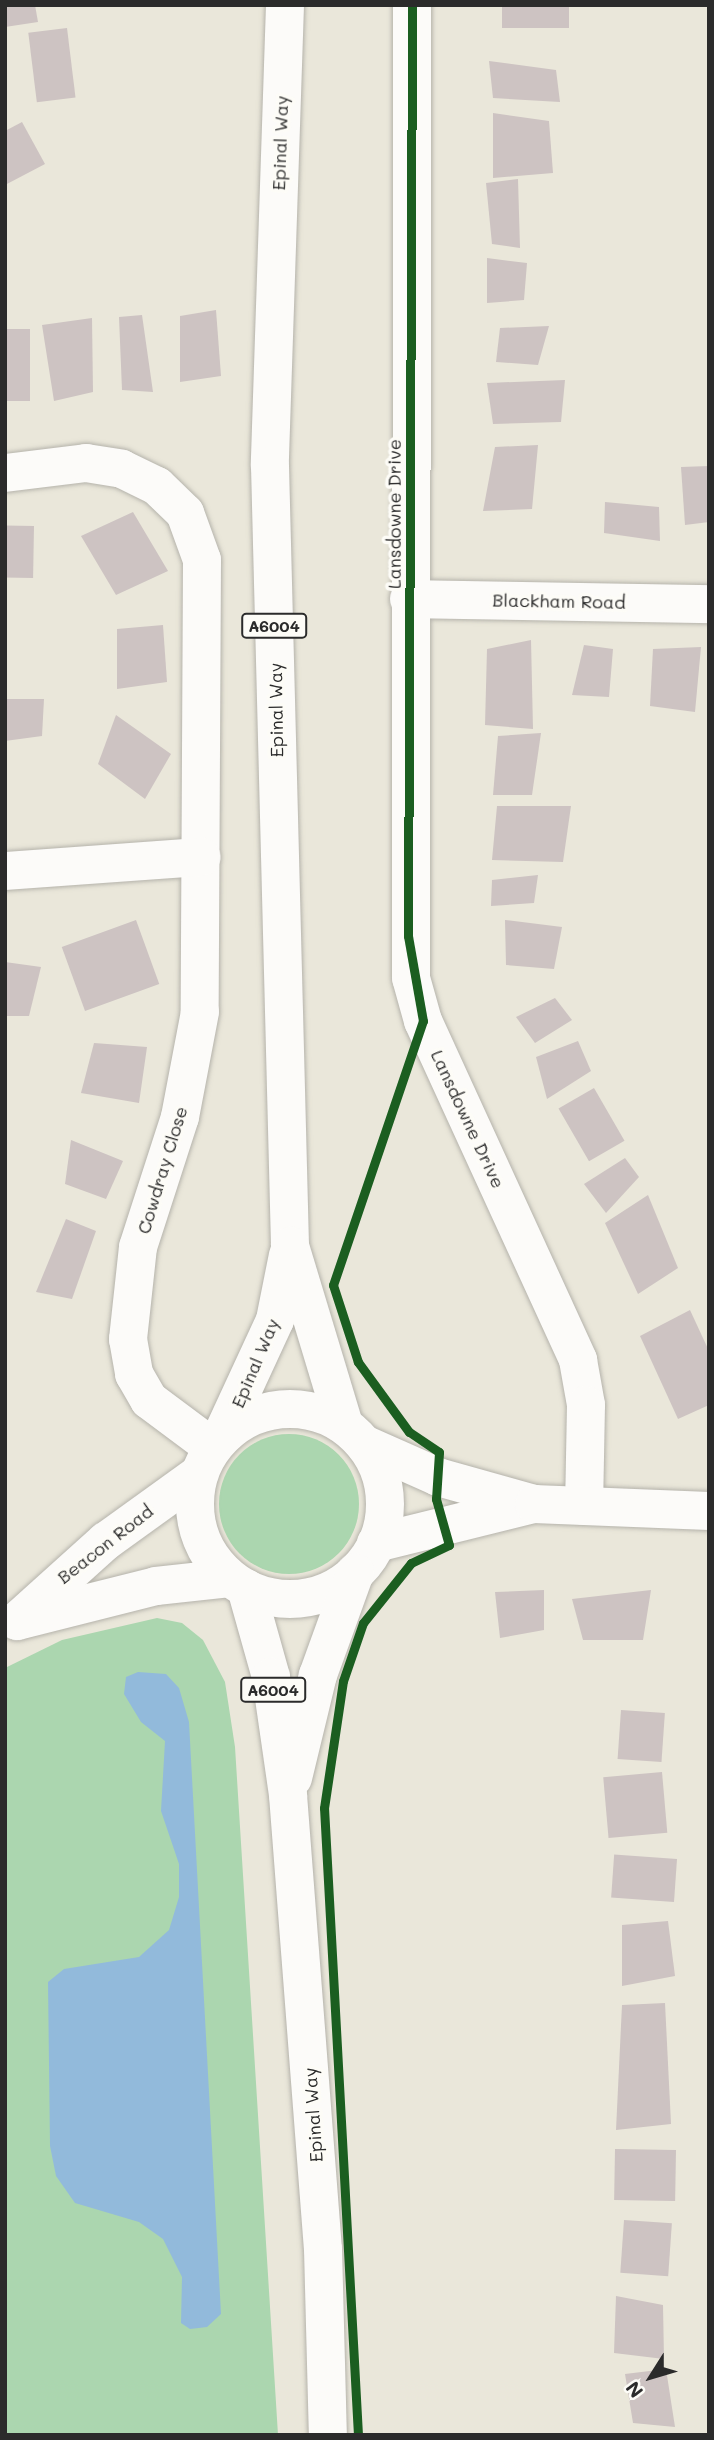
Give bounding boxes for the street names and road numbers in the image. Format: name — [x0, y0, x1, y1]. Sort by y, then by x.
street label: Epinal Way — [268, 95, 292, 191]
street label: Lansdowne Drive — [383, 439, 405, 589]
street label: Blackham Road — [492, 589, 626, 613]
road number: A6004 — [241, 614, 307, 638]
street label: Epinal Way — [264, 662, 288, 758]
street label: Lansdowne Drive — [427, 1047, 509, 1191]
street label: Cowdray Close — [132, 1104, 192, 1236]
street label: Epinal Way — [227, 1315, 283, 1411]
street label: Beacon Road — [53, 1500, 157, 1588]
road number: A6004 — [240, 1678, 306, 1702]
street label: Epinal Way — [299, 2067, 327, 2163]

